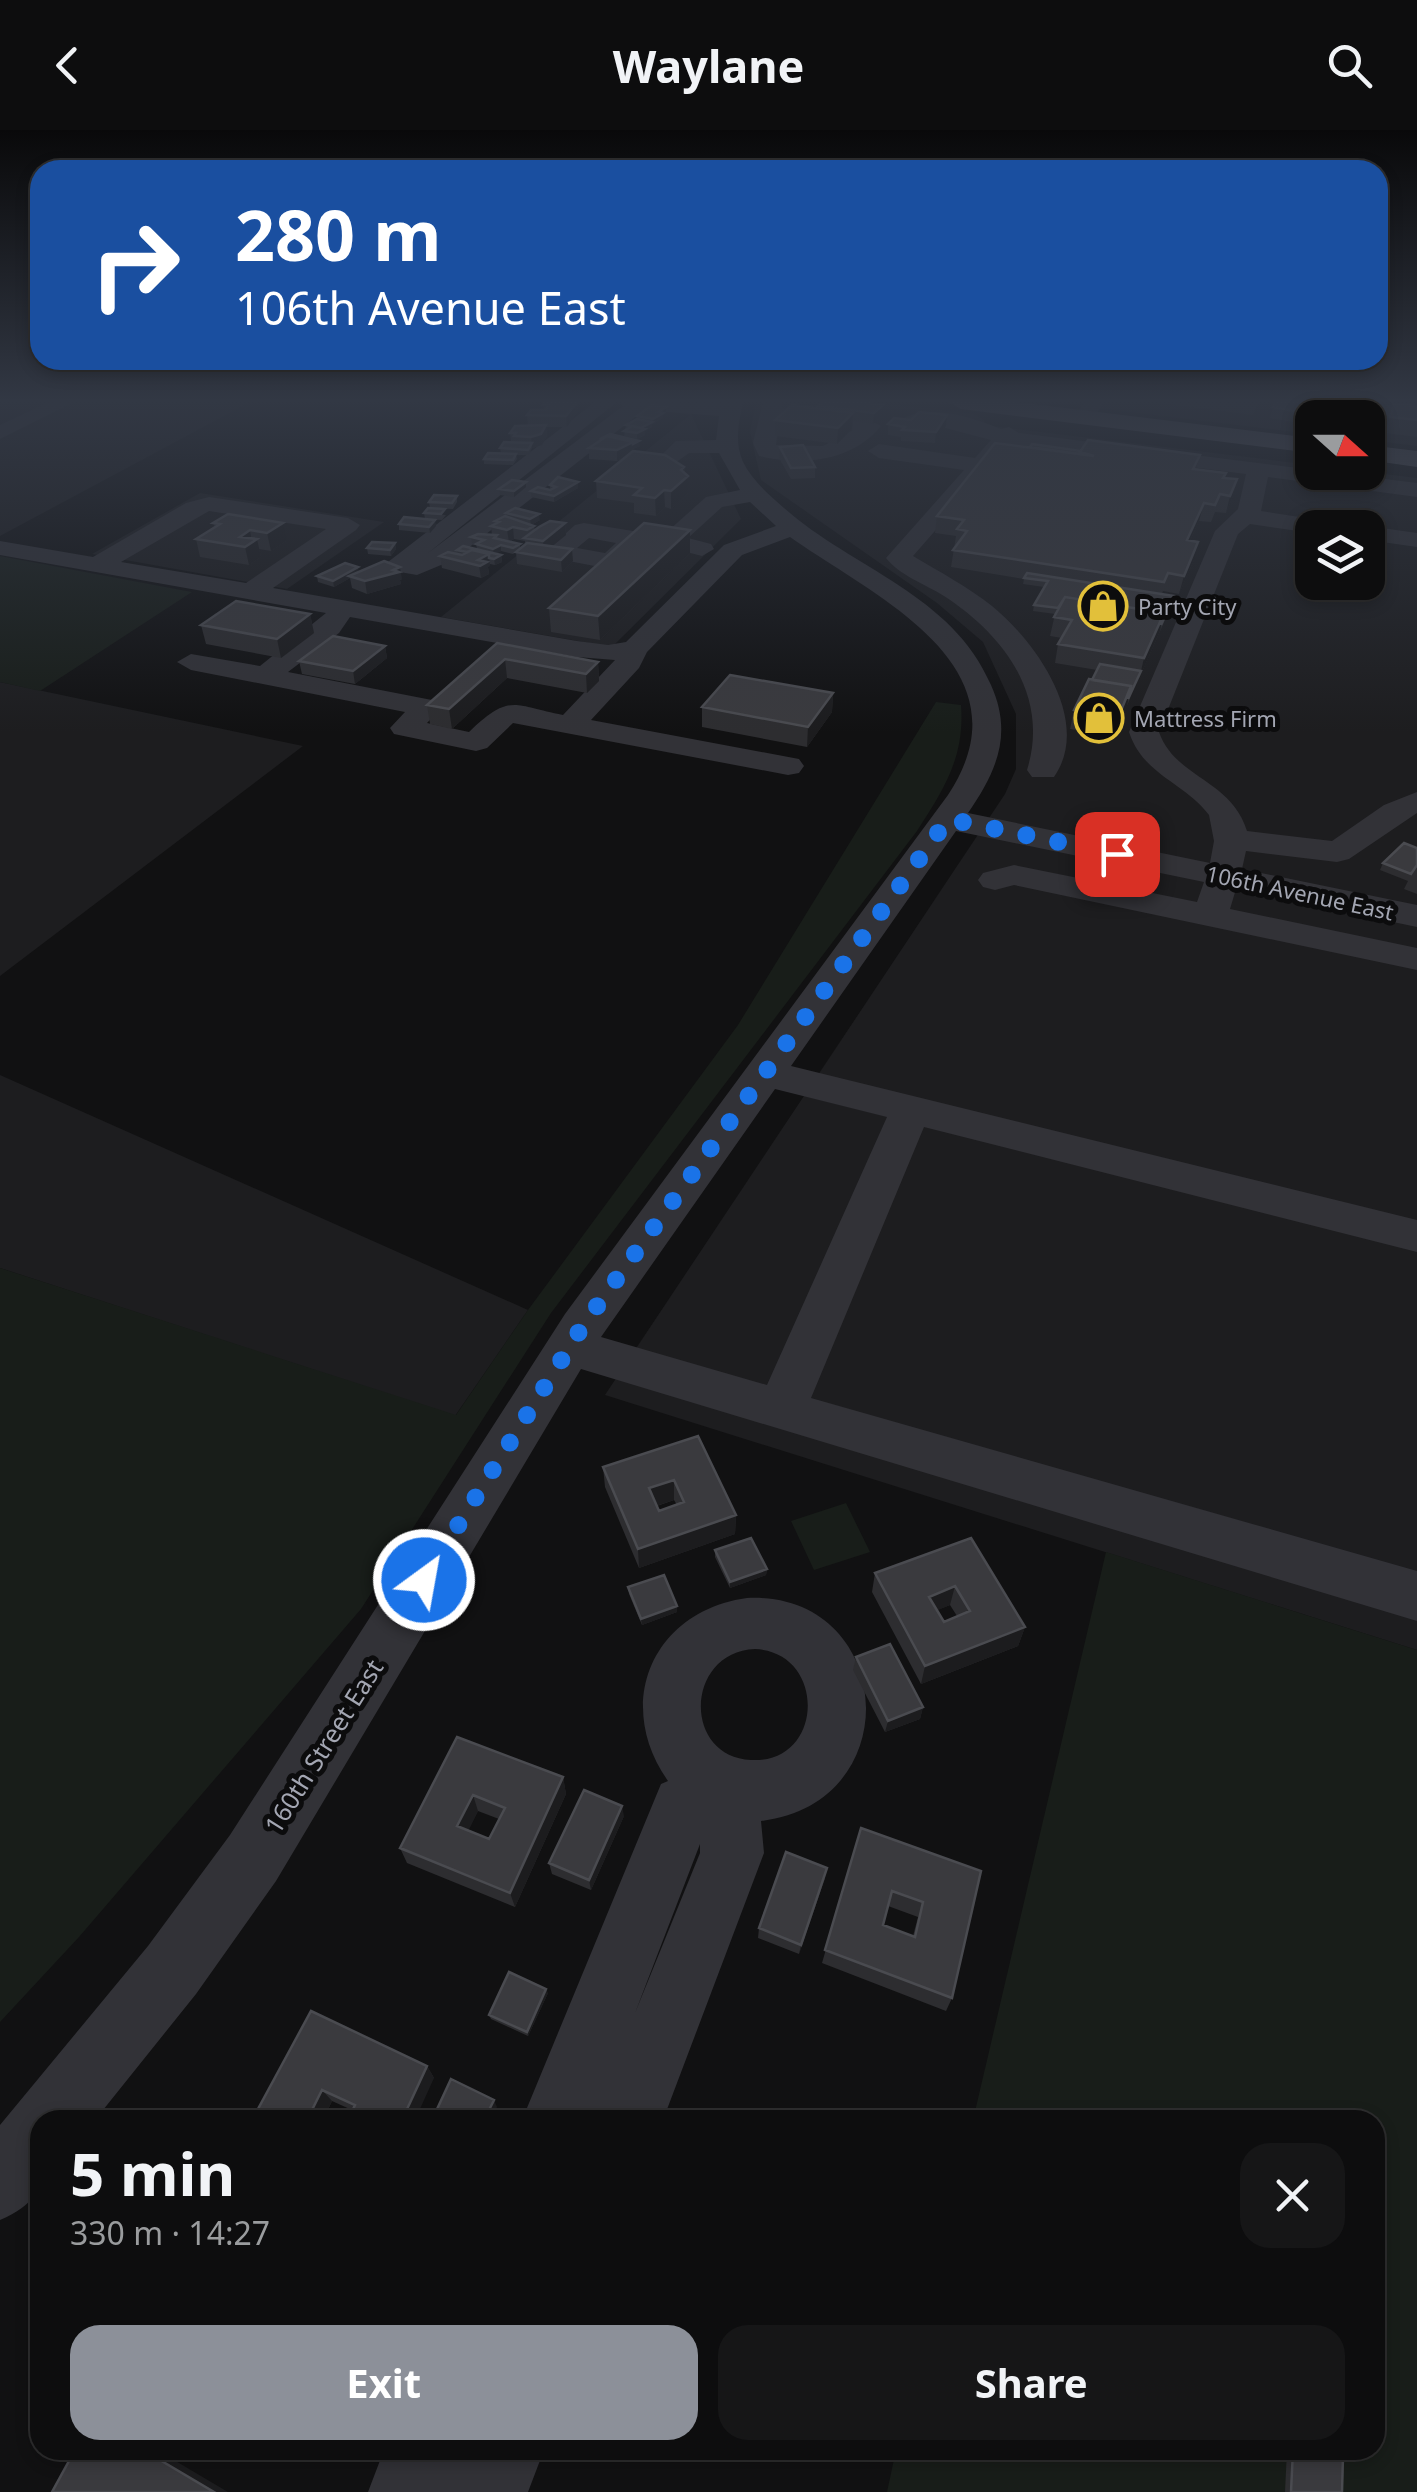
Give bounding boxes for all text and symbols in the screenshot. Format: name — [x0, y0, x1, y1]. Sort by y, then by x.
text: Waylane — [613, 35, 804, 96]
icon: back — [40, 38, 95, 93]
icon: search — [1322, 38, 1377, 93]
text: 280 m — [235, 186, 442, 282]
icon: right — [70, 200, 200, 330]
text: 106th Avenue East — [235, 277, 626, 338]
north arrow — [1295, 400, 1385, 490]
map controls — [1295, 400, 1385, 600]
button: layers — [1295, 510, 1385, 600]
shop icon: Party City — [1077, 580, 1129, 632]
place label: Party City — [1138, 591, 1237, 621]
shop icon: Mattress Firm — [1073, 692, 1125, 744]
place label: Mattress Firm — [1134, 703, 1277, 733]
pin — [1075, 812, 1160, 897]
icon: arrive — [1090, 827, 1145, 882]
street label: 106th Avenue East — [1203, 857, 1397, 927]
position arrow — [372, 1528, 476, 1632]
street label: 160th Street East — [256, 1653, 390, 1839]
text: 5 min — [70, 2132, 235, 2214]
button: close — [1240, 2143, 1345, 2248]
text: 330 m · 14:27 — [70, 2211, 270, 2254]
button: Exit — [70, 2325, 698, 2440]
button: Share — [718, 2325, 1345, 2440]

